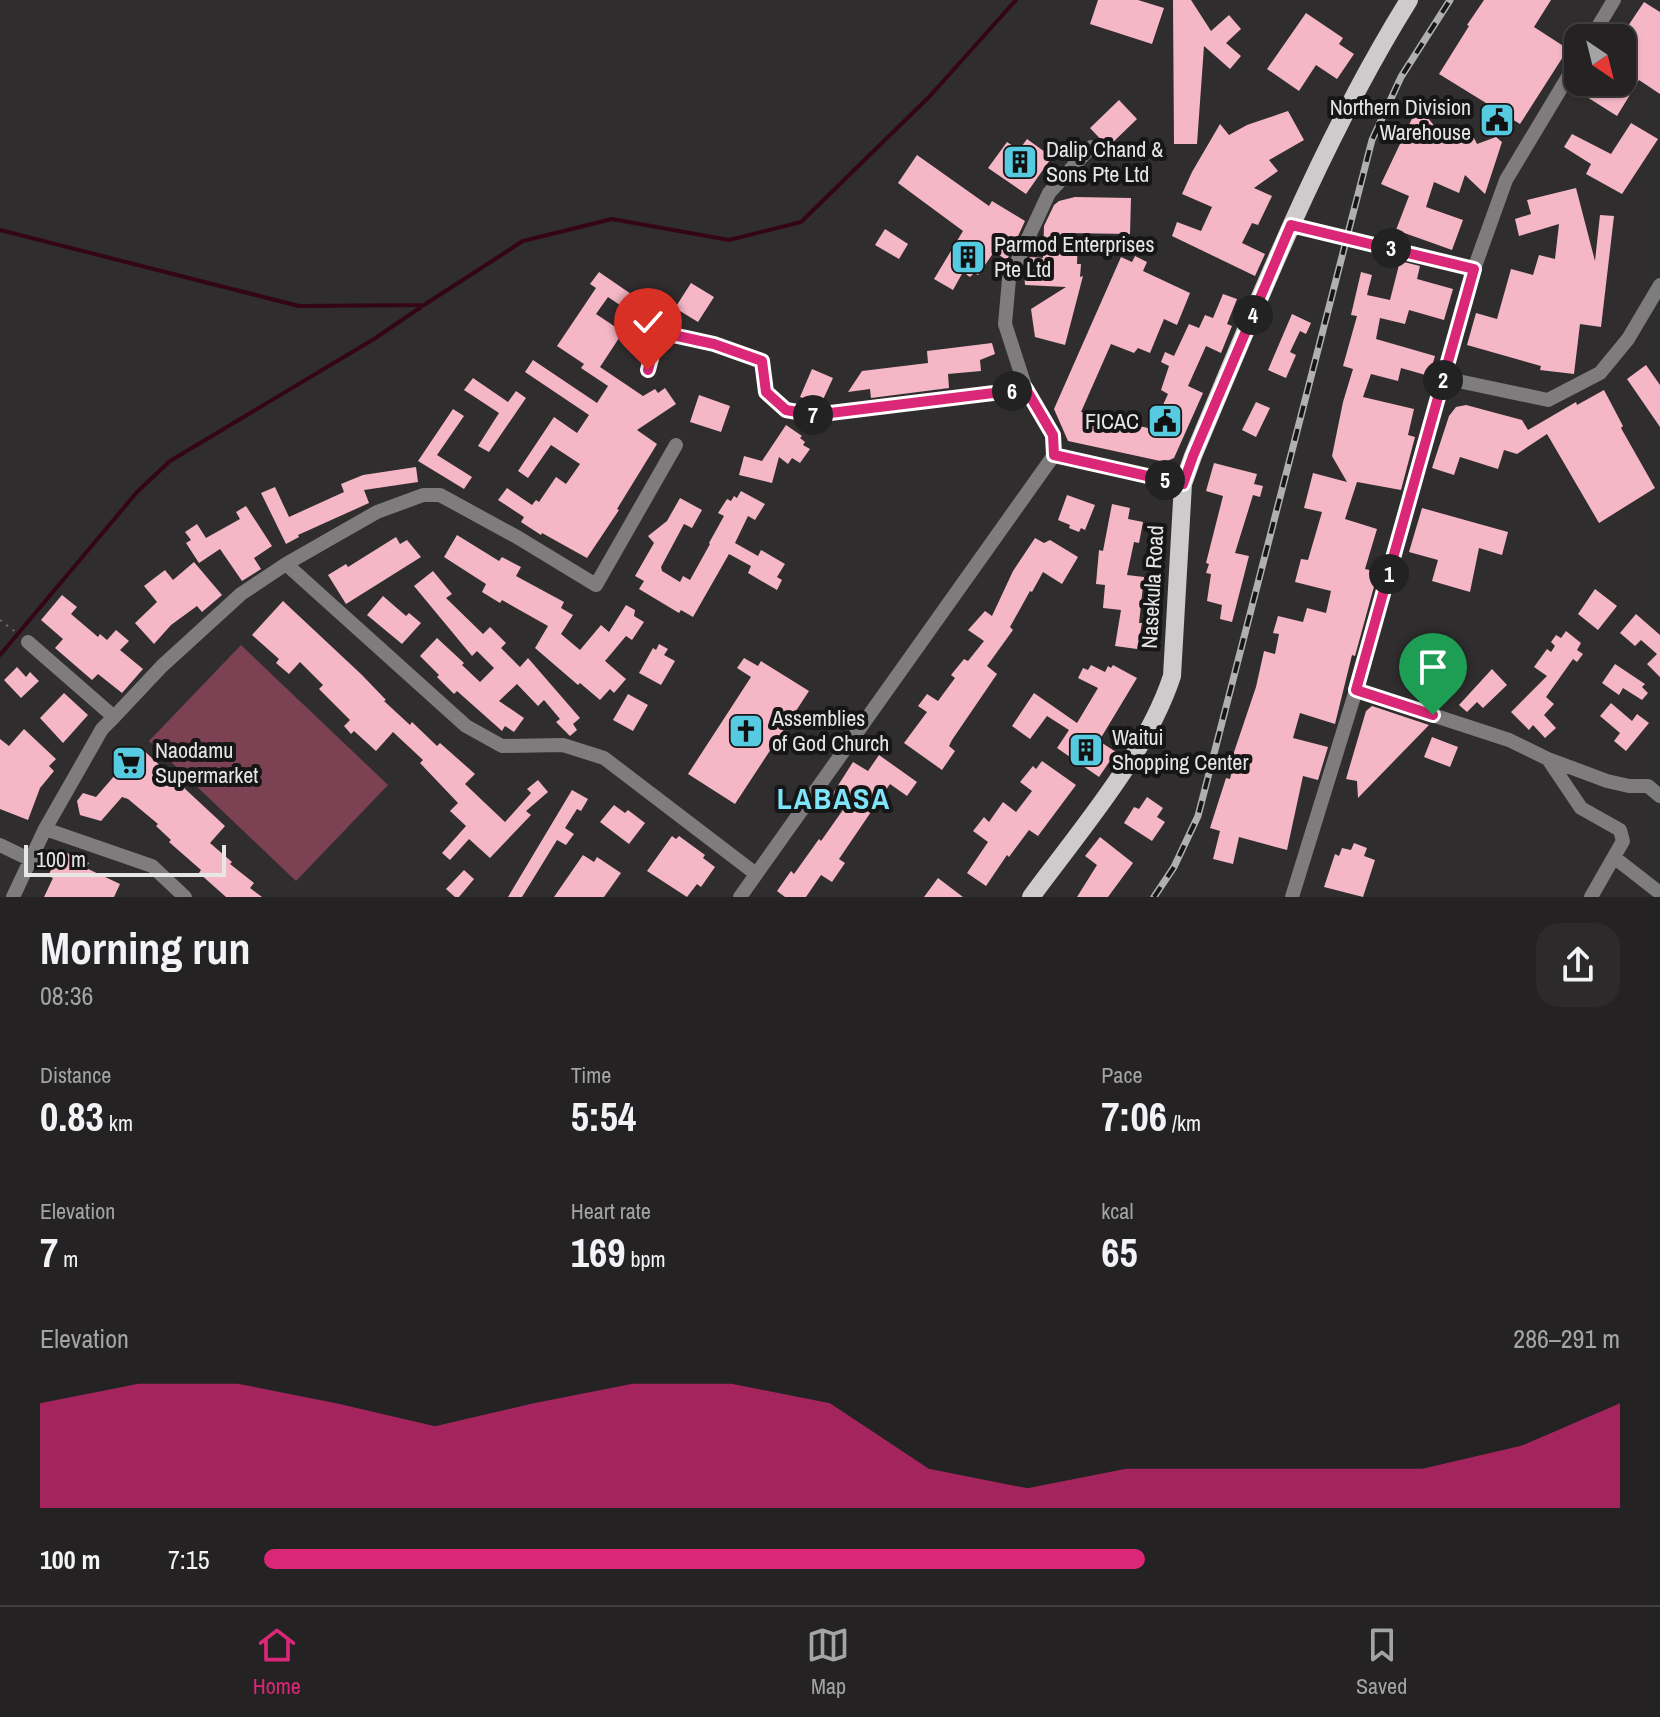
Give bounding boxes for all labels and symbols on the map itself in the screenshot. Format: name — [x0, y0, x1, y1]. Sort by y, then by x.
north arrow — [1564, 24, 1636, 96]
place label: Northern Division Warehouse — [1330, 92, 1471, 147]
public building icon: Northern Division Warehouse — [1478, 101, 1516, 139]
place label: Dalip Chand & Sons Pte Ltd — [1046, 134, 1163, 189]
building icon: Dalip Chand & Sons Pte Ltd — [1001, 143, 1039, 181]
pin: 3 — [1371, 228, 1411, 268]
place label: Parmod Enterprises Pte Ltd — [994, 229, 1154, 284]
building icon: Parmod Enterprises Pte Ltd — [949, 238, 987, 276]
pin — [614, 288, 682, 370]
pin: 4 — [1233, 295, 1273, 335]
pin: 2 — [1423, 360, 1463, 400]
pin: 6 — [992, 371, 1032, 411]
pin: 7 — [793, 395, 833, 435]
public building icon: FICAC — [1146, 402, 1184, 440]
place label: FICAC — [1085, 406, 1139, 436]
pin: 5 — [1145, 460, 1185, 500]
street label: Nasekula Road — [1134, 525, 1170, 649]
pin: 1 — [1369, 554, 1409, 594]
pin — [1399, 633, 1467, 715]
place label: Assemblies of God Church — [771, 703, 889, 758]
church icon: Assemblies of God Church — [727, 712, 765, 750]
place label: Waitui Shopping Center — [1112, 722, 1248, 777]
building icon: Waitui Shopping Center — [1067, 731, 1105, 769]
place label: Naodamu Supermarket — [155, 735, 258, 790]
supermarket icon: Naodamu Supermarket — [110, 744, 148, 782]
district label: LABASA — [777, 778, 891, 818]
scale bar — [24, 841, 226, 877]

